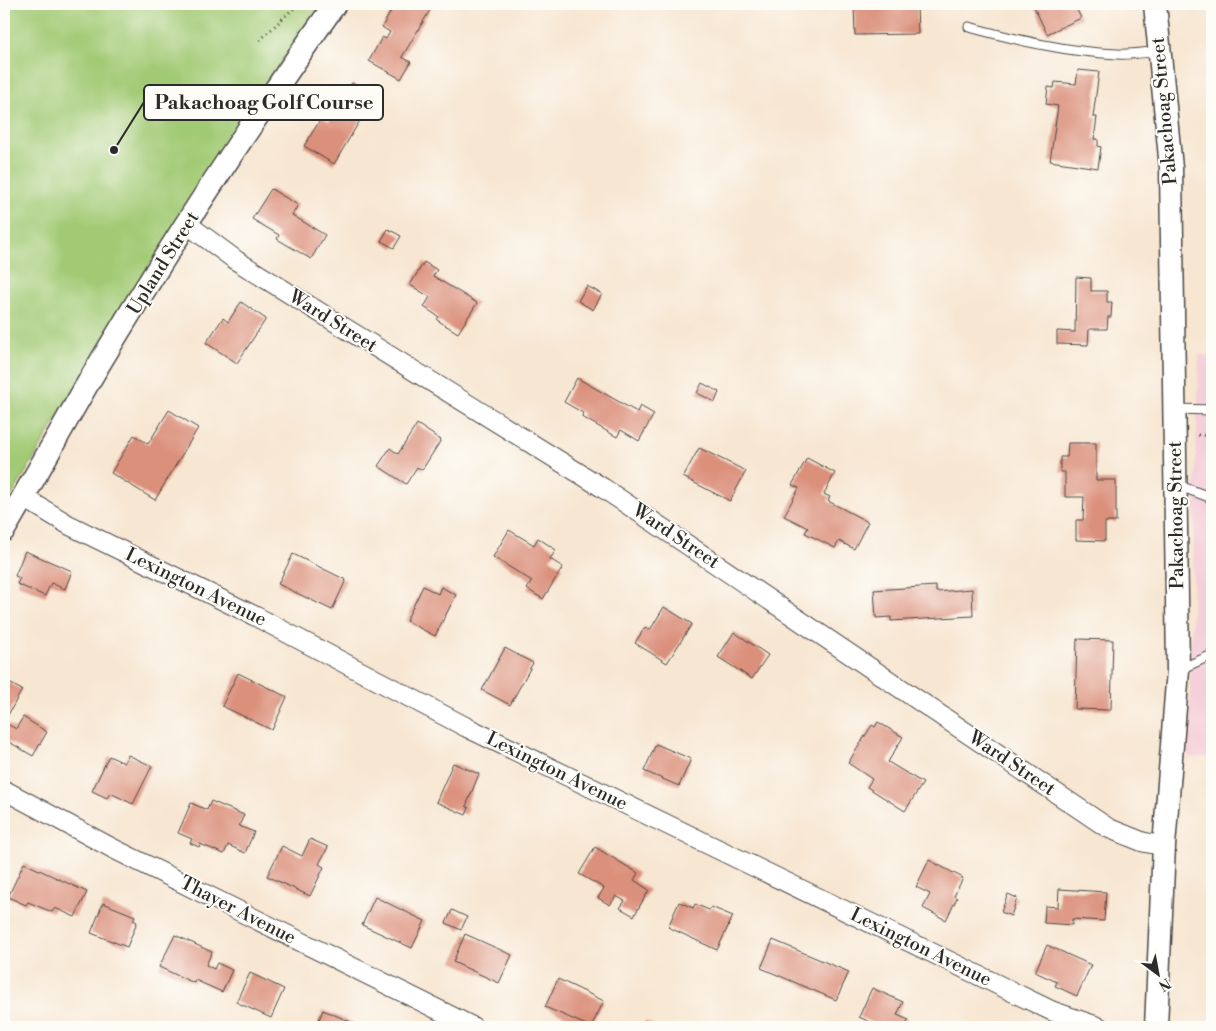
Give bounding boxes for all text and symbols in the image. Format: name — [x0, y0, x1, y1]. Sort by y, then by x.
street label: Pakachoag Street — [1146, 36, 1182, 186]
callout: Pakachoag Golf Course — [144, 85, 383, 120]
text: Pakachoag Golf Course — [154, 91, 374, 116]
street label: Upland Street — [122, 207, 204, 319]
street label: Ward Street — [283, 284, 382, 358]
street label: Pakachoag Street — [1163, 440, 1189, 589]
street label: Ward Street — [627, 498, 724, 574]
street label: Lexington Avenue — [121, 542, 271, 632]
street label: Ward Street — [963, 725, 1060, 801]
street label: Lexington Avenue — [482, 726, 632, 816]
street label: Thayer Avenue — [176, 870, 300, 950]
street label: Lexington Avenue — [846, 902, 996, 992]
north arrow — [1134, 948, 1184, 998]
text: N — [1155, 974, 1174, 995]

